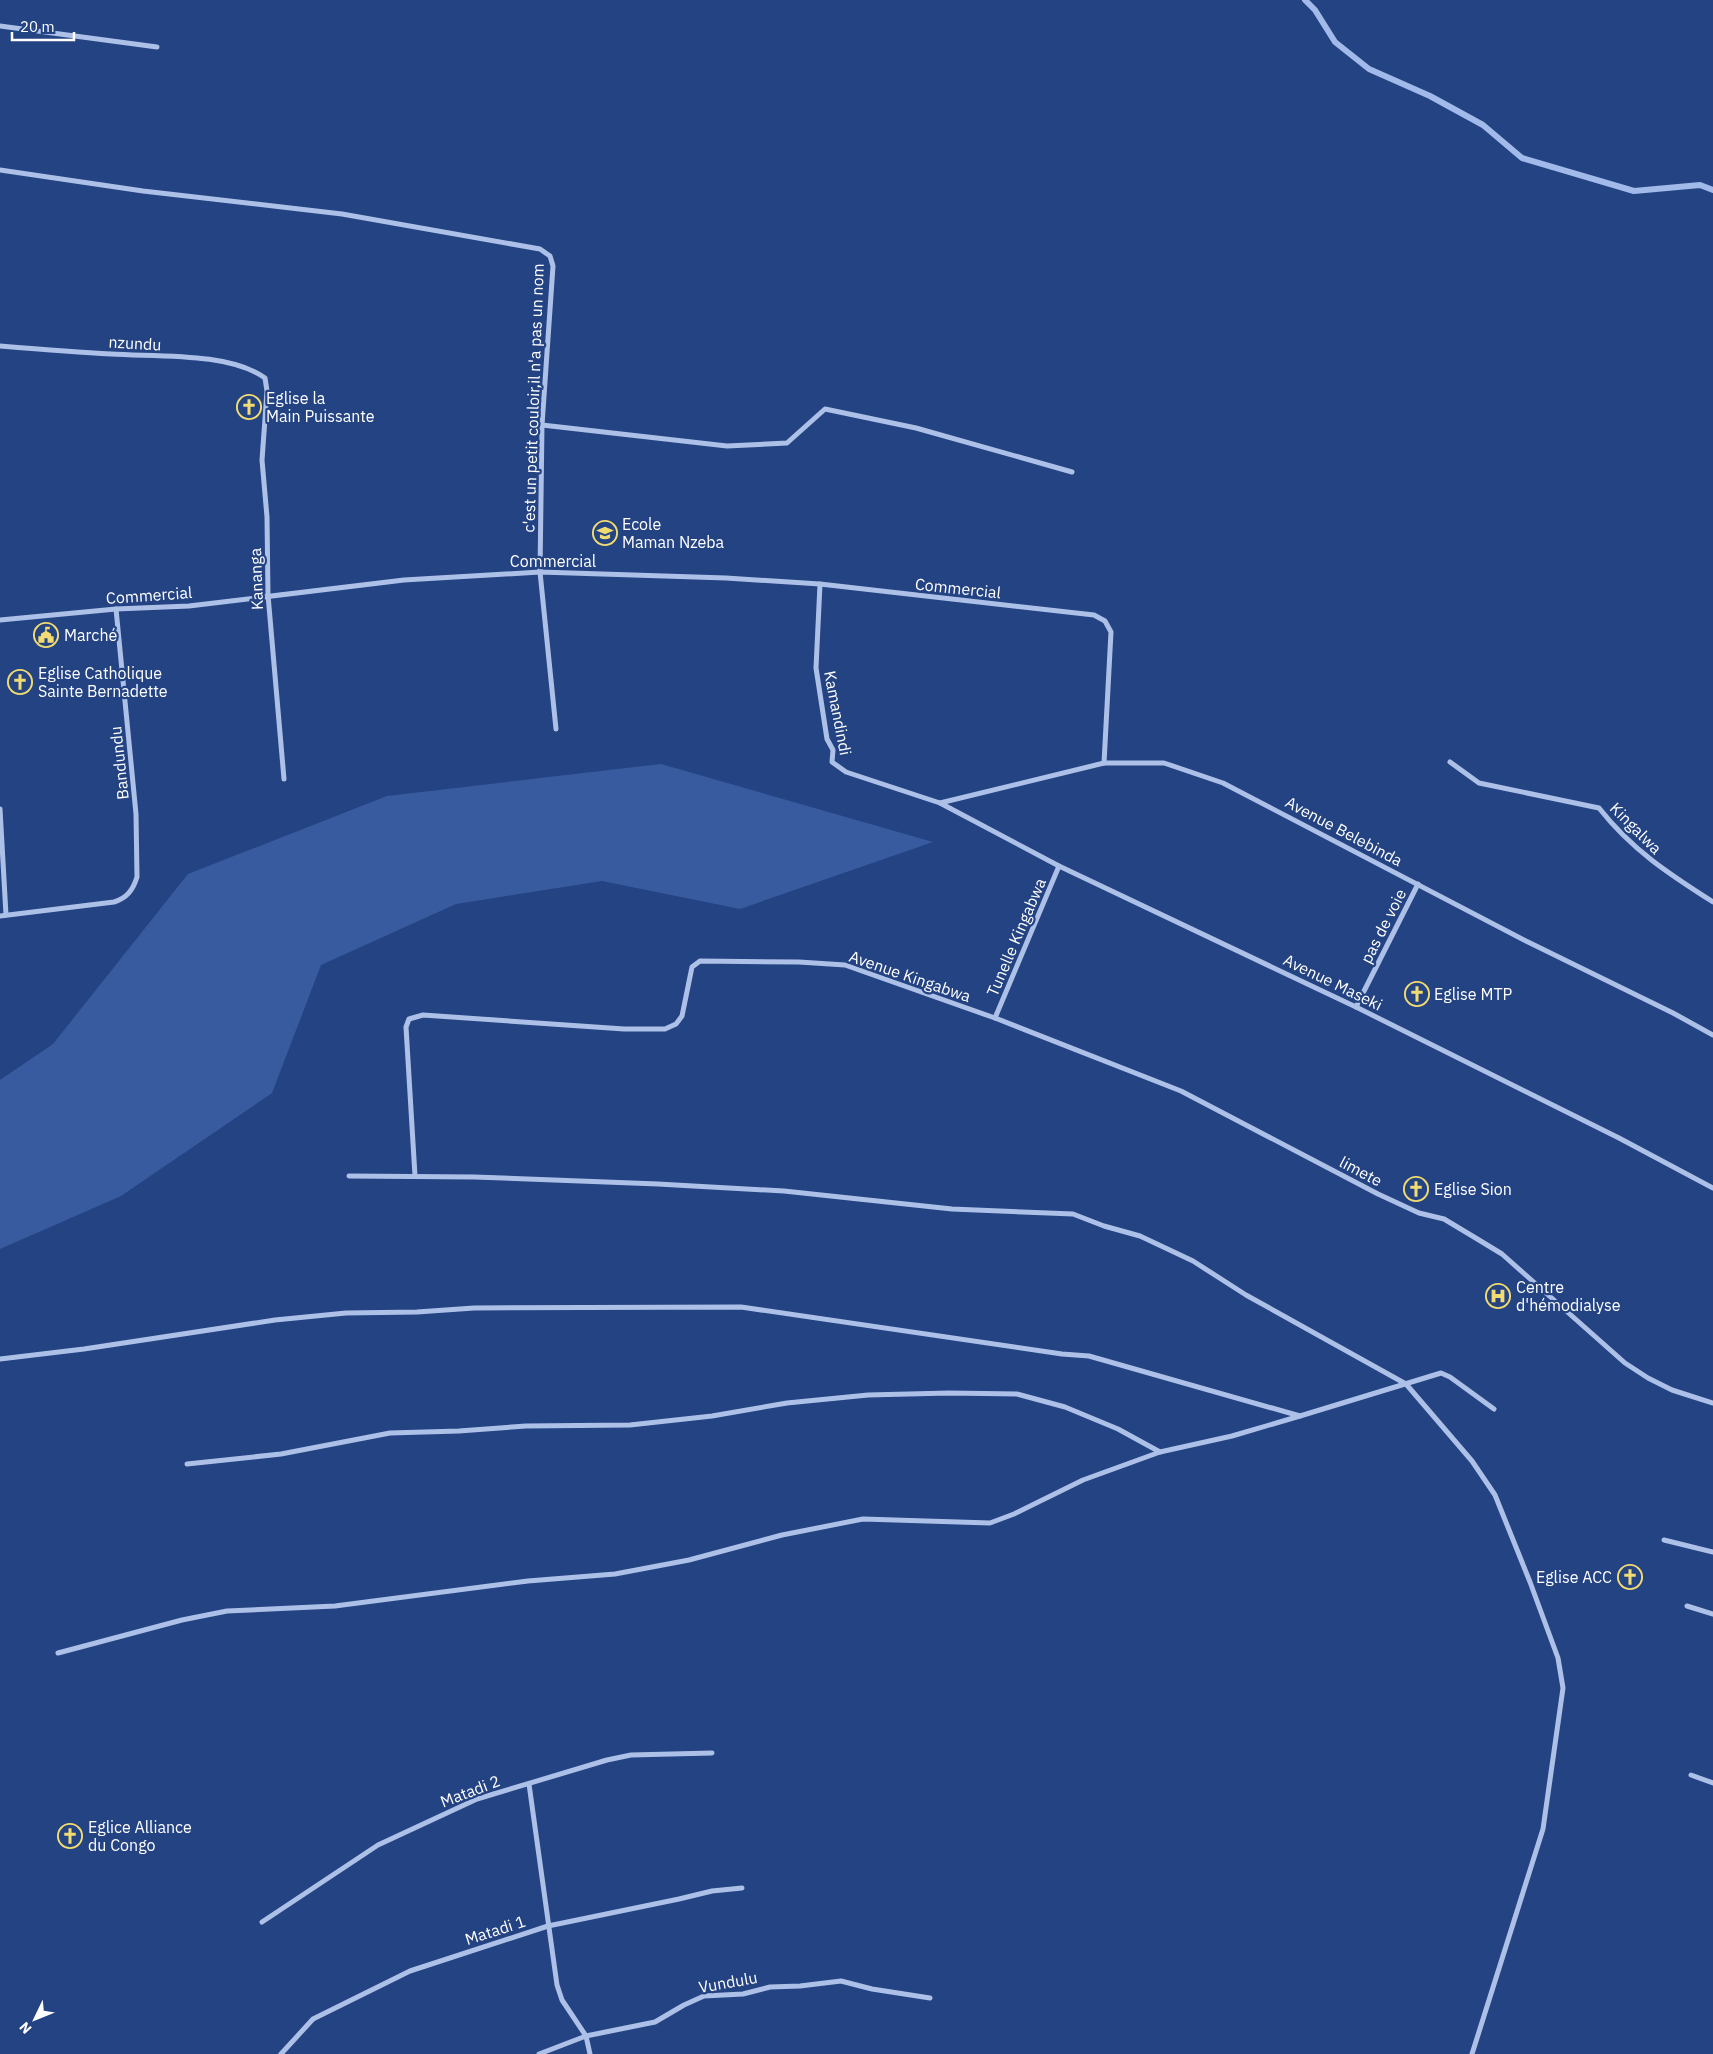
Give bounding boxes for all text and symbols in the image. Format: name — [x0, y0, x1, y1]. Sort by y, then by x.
scale bar — [12, 10, 75, 42]
text: 20 m — [20, 17, 55, 36]
street label: c'est un petit couloir,il n'a pas un nom — [518, 263, 548, 533]
street label: nzundu — [108, 332, 162, 354]
place label: Eglise la Main Puissante — [266, 388, 375, 426]
church icon: Eglise la Main Puissante — [236, 394, 262, 420]
place label: Ecole Maman Nzeba — [622, 514, 725, 552]
school or university icon: Ecole Maman Nzeba — [592, 520, 618, 546]
street label: Kananga — [245, 547, 267, 610]
street label: Commercial — [510, 551, 596, 571]
street label: Commercial — [914, 574, 1002, 602]
street label: Commercial — [105, 582, 193, 608]
public building icon: Marché — [33, 622, 59, 648]
place label: Marché — [64, 625, 117, 645]
place label: Eglise Catholique Sainte Bernadette — [38, 663, 168, 701]
church icon: Eglise Catholique Sainte Bernadette — [7, 669, 33, 695]
street label: Kamandindi — [820, 669, 856, 757]
street label: Bandundu — [105, 725, 133, 801]
street label: Avenue Belebinda — [1282, 792, 1406, 871]
street label: Kingalwa — [1606, 798, 1666, 858]
street label: Tunelle Kingabwa — [982, 874, 1050, 999]
street label: pas de voie — [1356, 885, 1410, 967]
street label: Avenue Kingabwa — [847, 946, 974, 1006]
street label: Avenue Maseki — [1280, 949, 1386, 1015]
church icon: Eglise MTP — [1404, 981, 1430, 1007]
place label: Eglise MTP — [1434, 984, 1513, 1004]
street label: limete — [1336, 1152, 1386, 1191]
church icon: Eglise Sion — [1403, 1176, 1429, 1202]
place label: Eglise Sion — [1434, 1179, 1512, 1199]
place label: Centre d'hémodialyse — [1516, 1277, 1621, 1315]
hospital icon: Centre d'hémodialyse — [1485, 1283, 1511, 1309]
church icon: Eglise ACC — [1617, 1564, 1643, 1590]
place label: Eglise ACC — [1536, 1567, 1612, 1587]
street label: Matadi 2 — [437, 1770, 503, 1812]
place label: Eglice Alliance du Congo — [88, 1817, 192, 1855]
church icon: Eglice Alliance du Congo — [57, 1823, 83, 1849]
street label: Matadi 1 — [462, 1911, 528, 1949]
street label: Vundulu — [697, 1967, 759, 1997]
north arrow — [10, 1994, 60, 2044]
text: N — [15, 2018, 36, 2038]

